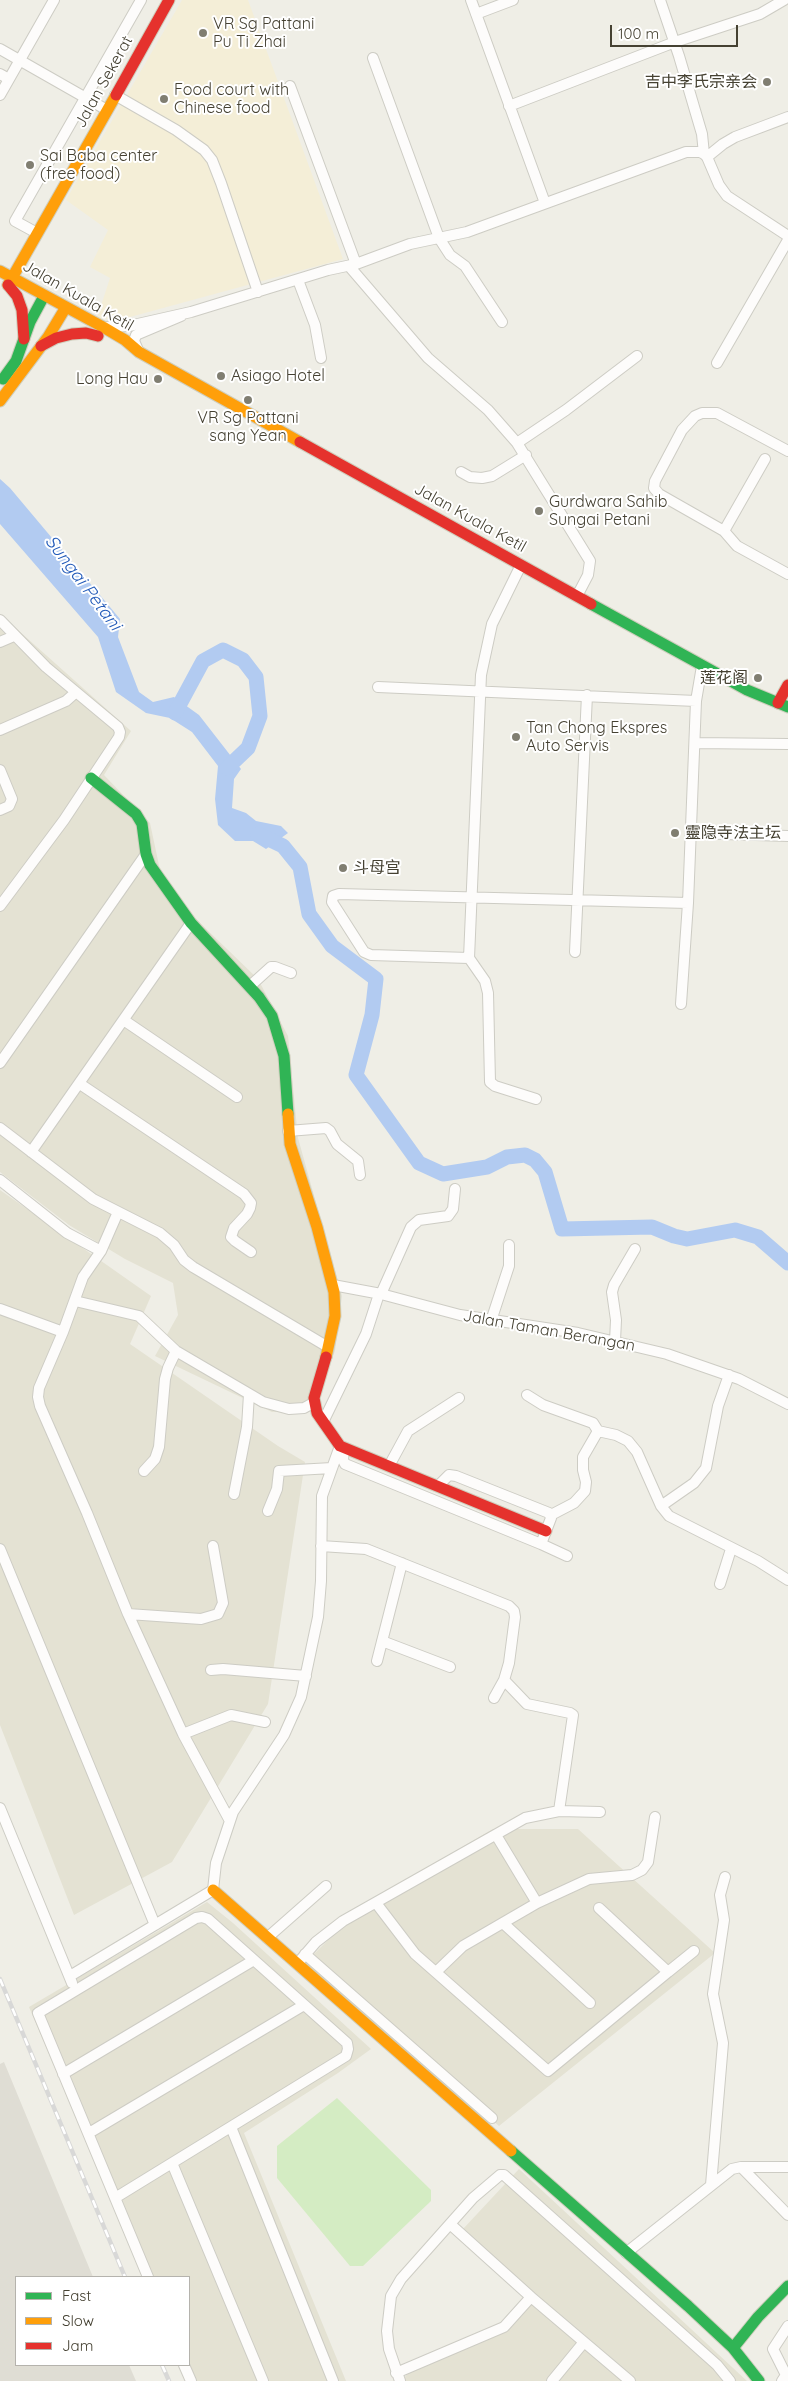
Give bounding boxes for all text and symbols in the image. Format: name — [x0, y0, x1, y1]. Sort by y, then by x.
place label: VR Sg Pattani Pu Ti Zhai — [213, 14, 314, 52]
scale bar — [613, 15, 740, 47]
text: 100 m — [618, 24, 659, 43]
marker: VR Sg Pattani Pu Ti Zhai — [197, 27, 209, 39]
street label: Jalan Sekerat — [71, 33, 137, 131]
place label: 吉中李氏宗亲会 — [645, 72, 757, 92]
marker: 吉中李氏宗亲会 — [761, 76, 773, 88]
place label: Food court with Chinese food — [174, 80, 289, 118]
marker: Food court with Chinese food — [158, 93, 170, 105]
place label: Sai Baba center (free food) — [40, 146, 157, 184]
marker: Sai Baba center (free food) — [24, 159, 36, 171]
street label: Jalan Kuala Ketil — [19, 256, 137, 336]
place label: Asiago Hotel — [231, 366, 325, 386]
place label: Long Hau — [76, 369, 148, 389]
marker: Asiago Hotel — [215, 370, 227, 382]
marker: Long Hau — [152, 373, 164, 385]
marker: VR Sg Pattani sang Yean — [242, 394, 254, 406]
place label: VR Sg Pattani sang Yean — [197, 408, 299, 446]
street label: Jalan Kuala Ketil — [411, 479, 529, 557]
place label: Gurdwara Sahib Sungai Petani — [549, 492, 667, 530]
marker: Gurdwara Sahib Sungai Petani — [533, 505, 545, 517]
water label: Sungai Petani — [40, 531, 126, 635]
place label: 莲花阁 — [700, 668, 748, 688]
marker: 莲花阁 — [752, 672, 764, 684]
place label: Tan Chong Ekspres Auto Servis — [526, 718, 667, 756]
marker: Tan Chong Ekspres Auto Servis — [510, 731, 522, 743]
place label: 靈隐寺法主坛 — [685, 823, 781, 843]
marker: 靈隐寺法主坛 — [669, 827, 681, 839]
place label: 斗母宫 — [353, 858, 401, 878]
marker: 斗母宫 — [337, 862, 349, 874]
street label: Jalan Taman Berangan — [461, 1306, 637, 1356]
legend — [15, 2276, 190, 2366]
text: Fast — [62, 2286, 91, 2305]
text: Slow — [62, 2311, 94, 2330]
text: Jam — [62, 2336, 93, 2355]

